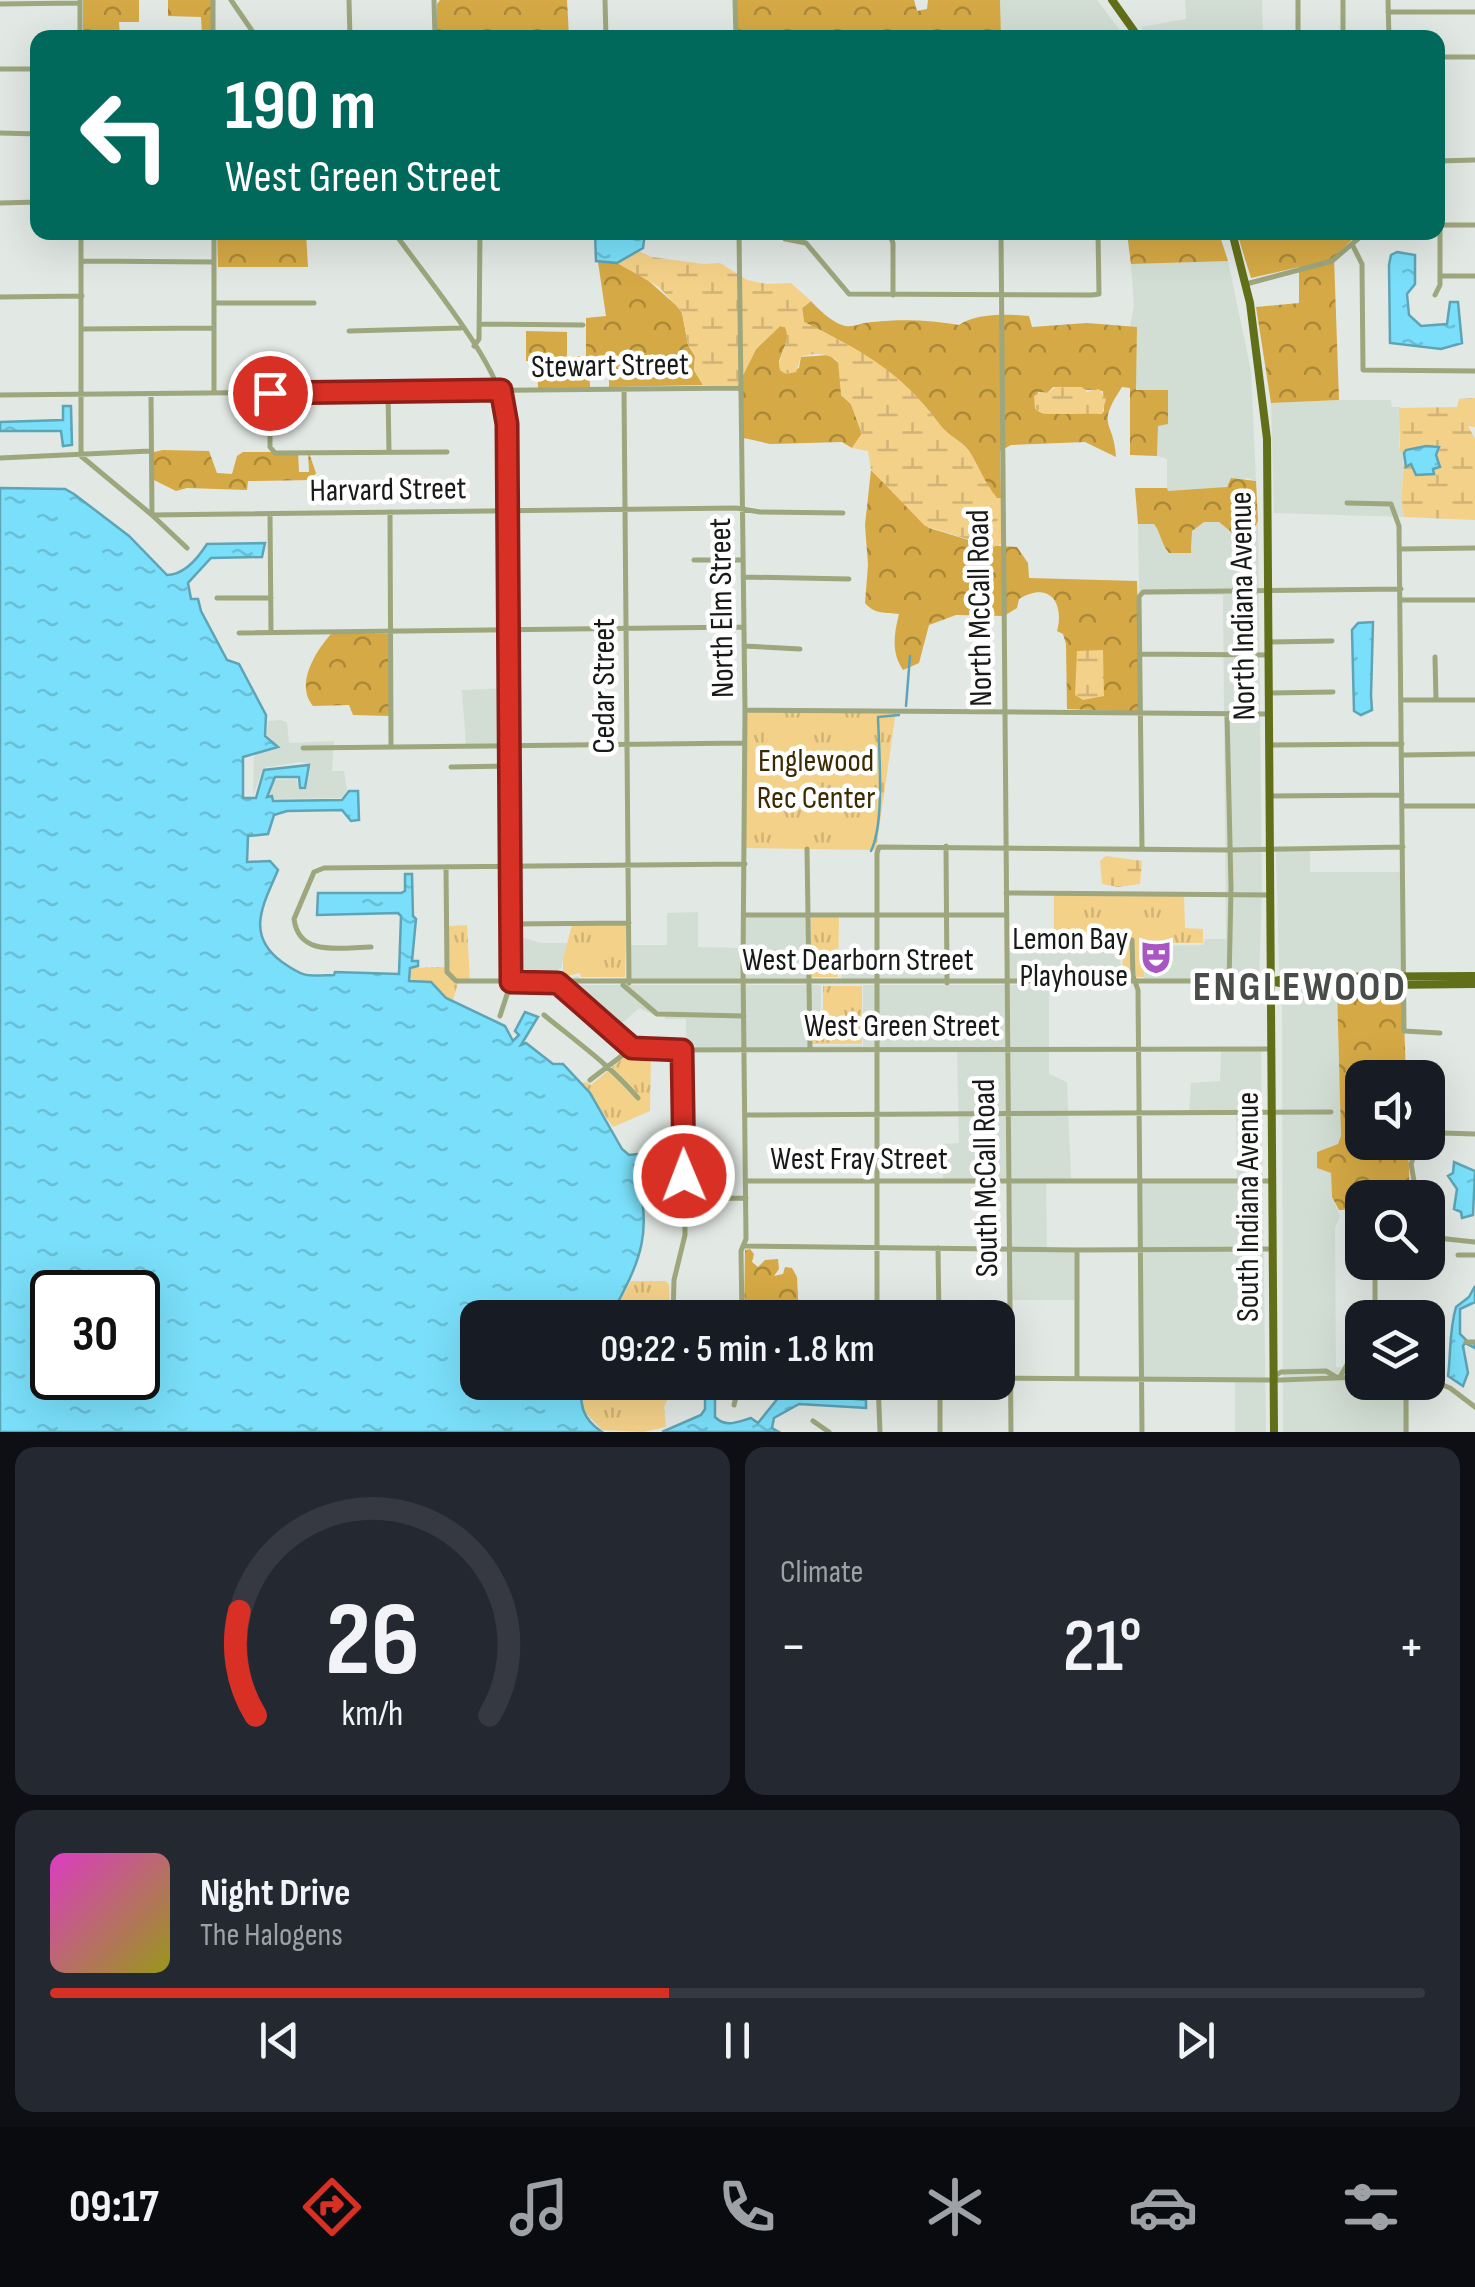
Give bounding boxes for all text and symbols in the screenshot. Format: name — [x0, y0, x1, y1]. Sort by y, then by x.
text: 190 m — [225, 65, 376, 149]
icon: left — [60, 70, 190, 200]
text: West Green Street — [225, 150, 501, 205]
street label: Stewart Street — [531, 345, 689, 387]
pin — [228, 351, 313, 436]
icon: arrive — [243, 366, 298, 421]
street label: Harvard Street — [309, 469, 467, 511]
street label: North Indiana Avenue — [1222, 491, 1264, 721]
street label: North McCall Road — [959, 509, 1001, 707]
street label: North Elm Street — [701, 518, 743, 698]
street label: Cedar Street — [585, 618, 624, 754]
park label: Englewood Rec Center — [757, 742, 875, 818]
place label: Lemon Bay Playhouse — [1012, 920, 1128, 996]
theatre icon: Lemon Bay Playhouse — [1137, 938, 1175, 976]
street label: West Dearborn Street — [742, 941, 974, 980]
district label: ENGLEWOOD — [1193, 962, 1407, 1013]
street label: West Green Street — [804, 1007, 1000, 1046]
map controls — [1345, 1060, 1445, 1400]
button: sound — [1345, 1060, 1445, 1160]
street label: South McCall Road — [965, 1079, 1007, 1277]
street label: South Indiana Avenue — [1229, 1092, 1268, 1322]
position arrow — [632, 1124, 736, 1228]
street label: West Fray Street — [770, 1140, 948, 1179]
button: search — [1345, 1180, 1445, 1280]
speed limit sign: 30 — [30, 1270, 160, 1400]
button: layers — [1345, 1300, 1445, 1400]
text: 09:22 · 5 min · 1.8 km — [601, 1327, 874, 1372]
text: Climate — [780, 1553, 863, 1592]
text: 26 — [325, 1579, 420, 1704]
text: 21° — [1063, 1602, 1142, 1693]
text: − — [780, 1614, 807, 1681]
text: + — [1398, 1614, 1425, 1681]
text: km/h — [342, 1693, 403, 1736]
text: Night Drive — [200, 1871, 351, 1916]
text: The Halogens — [200, 1916, 343, 1955]
icon: previous — [252, 2013, 307, 2068]
icon: pause — [710, 2013, 765, 2068]
icon: next — [1168, 2013, 1223, 2068]
icon: directions — [297, 2172, 367, 2242]
icon: music — [504, 2172, 574, 2242]
icon: phone — [712, 2172, 782, 2242]
icon: climate — [920, 2172, 990, 2242]
icon: car — [1128, 2172, 1198, 2242]
icon: filters — [1336, 2172, 1406, 2242]
text: 09:17 — [69, 2180, 159, 2235]

